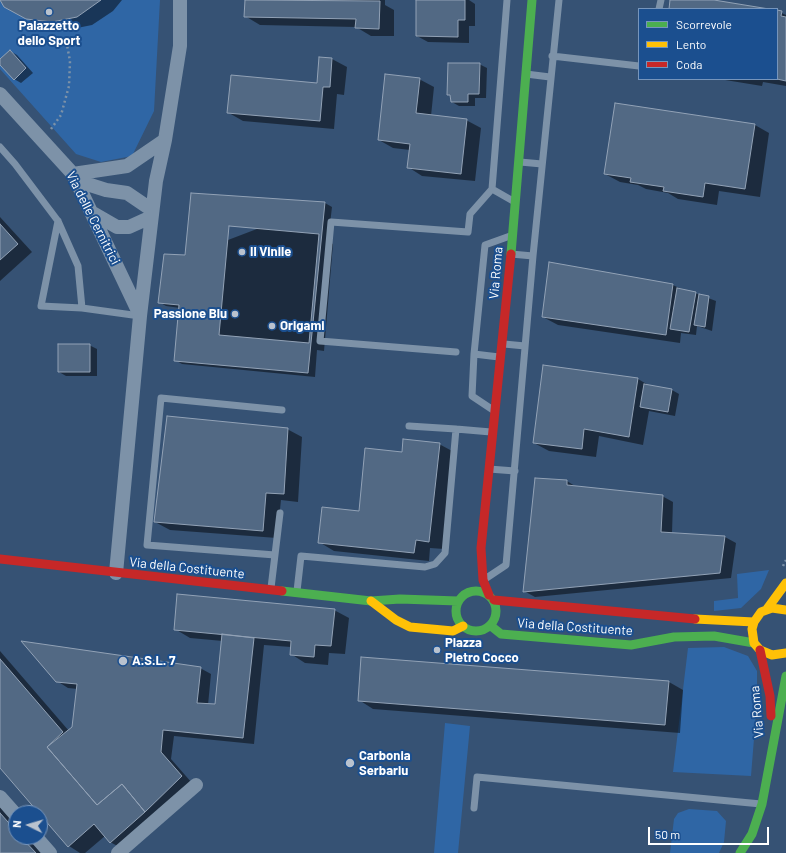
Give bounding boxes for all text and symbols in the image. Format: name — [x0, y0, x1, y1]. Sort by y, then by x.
marker: Palazzetto dello Sport — [44, 7, 54, 17]
legend — [638, 8, 778, 80]
text: Scorrevole — [676, 17, 732, 31]
place label: Palazzetto dello Sport — [18, 18, 80, 49]
text: Lento — [676, 37, 706, 51]
text: Coda — [676, 57, 703, 71]
street label: Via delle Cernitrici — [63, 169, 123, 267]
place label: Il Vinile — [250, 244, 291, 260]
street label: Via Roma — [486, 246, 506, 300]
marker: Il Vinile — [237, 247, 247, 257]
place label: Passione Blu — [154, 306, 227, 322]
marker: Passione Blu — [230, 309, 240, 319]
place label: Origami — [280, 318, 325, 334]
marker: Origami — [267, 321, 277, 331]
street label: Via della Costituente — [129, 554, 245, 582]
street label: Via della Costituente — [517, 615, 633, 639]
place label: Piazza Pietro Cocco — [445, 635, 519, 666]
marker: Piazza Pietro Cocco — [432, 645, 442, 655]
place label: A.S.L. 7 — [132, 653, 175, 669]
marker: A.S.L. 7 — [117, 655, 129, 667]
street label: Via Roma — [747, 685, 767, 739]
place label: Carbonia Serbariu — [359, 748, 411, 779]
marker: Carbonia Serbariu — [344, 757, 356, 769]
north arrow — [8, 805, 48, 845]
scale bar — [650, 819, 771, 845]
text: N — [10, 820, 23, 828]
text: 50 m — [655, 827, 680, 841]

